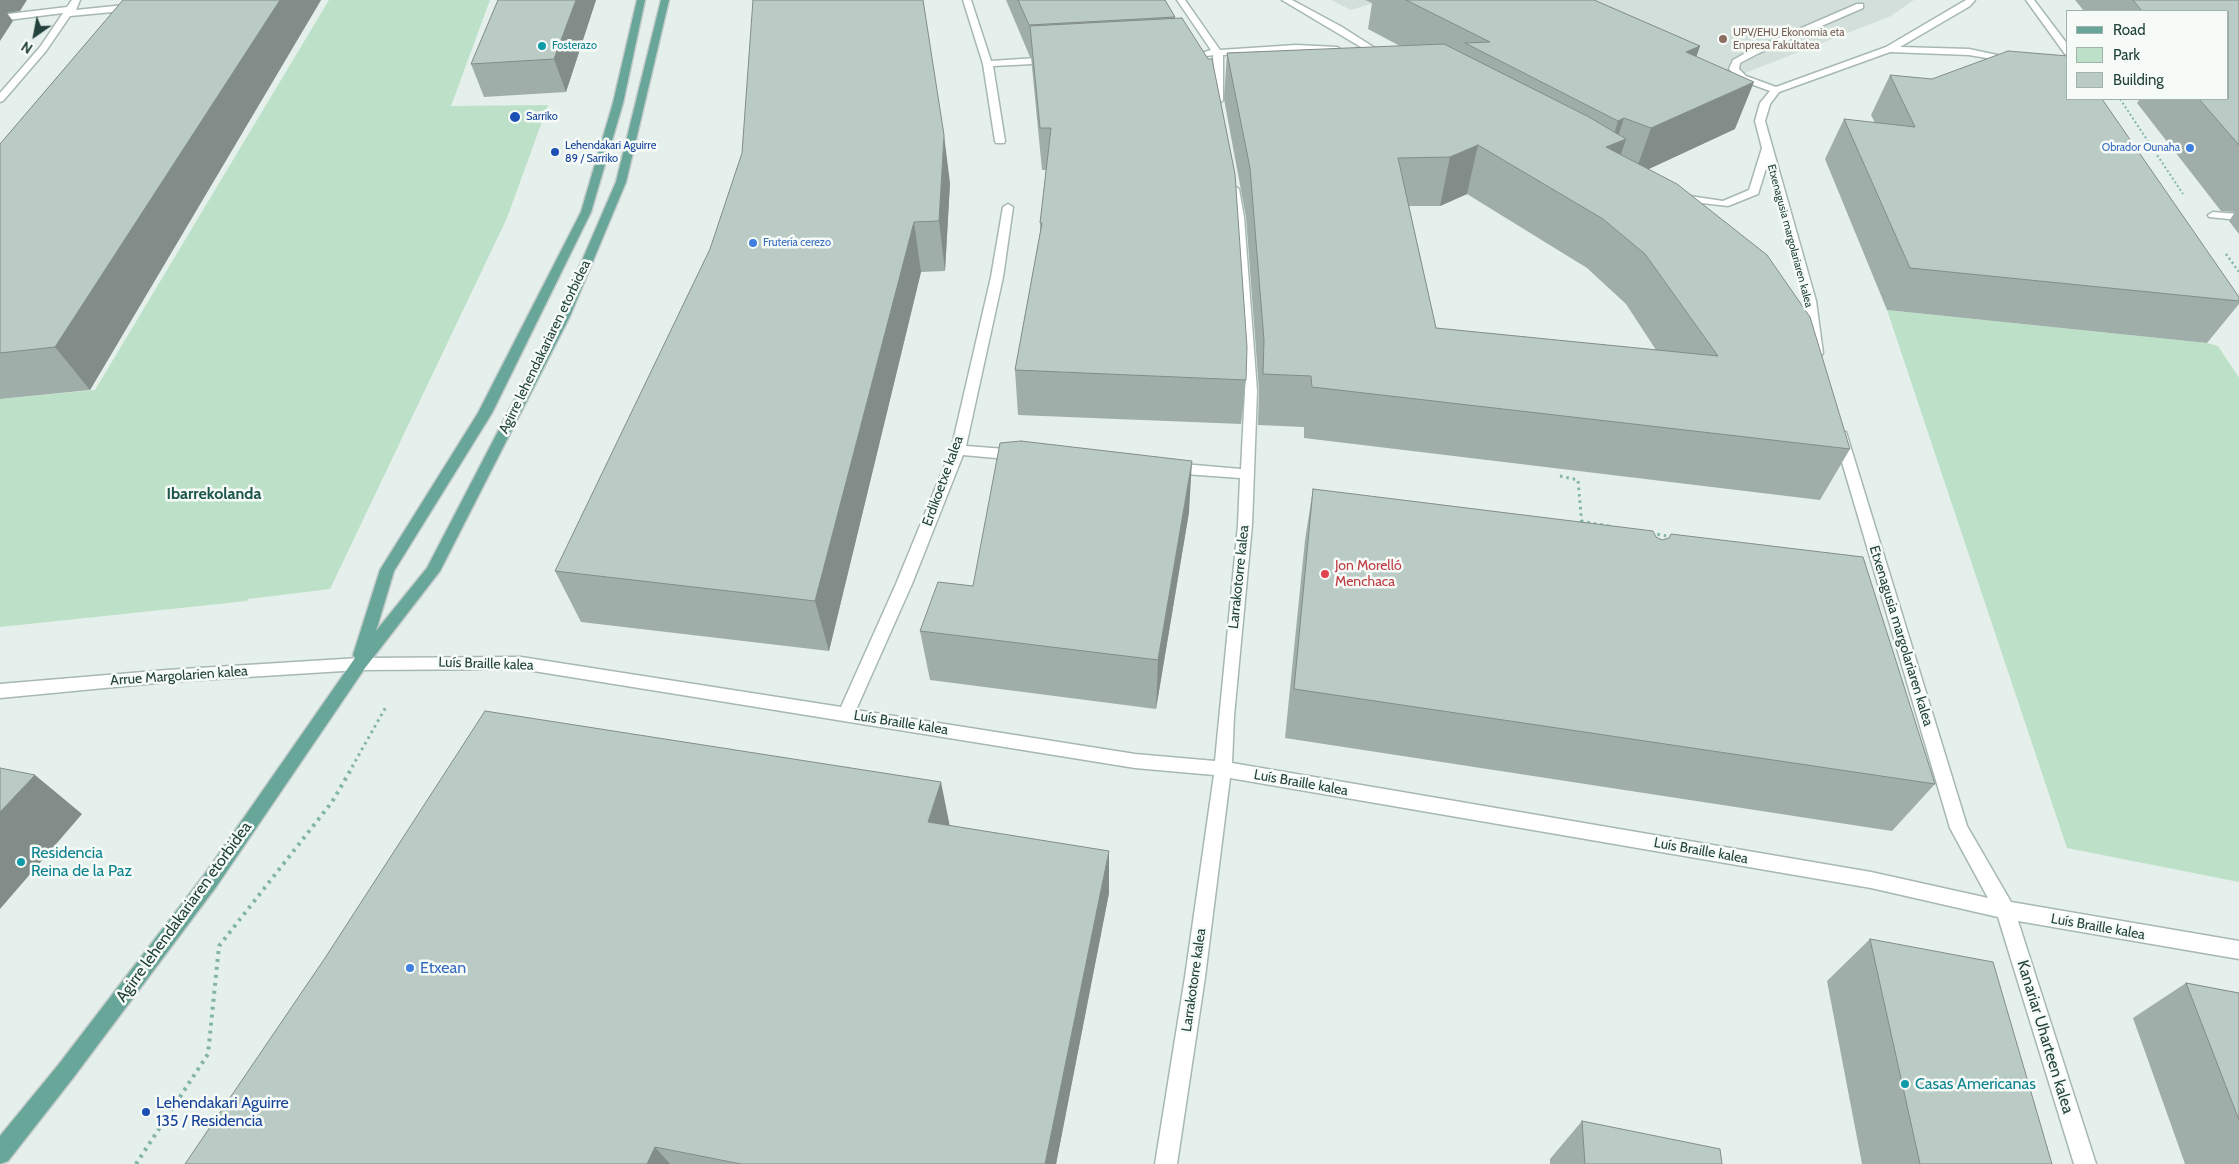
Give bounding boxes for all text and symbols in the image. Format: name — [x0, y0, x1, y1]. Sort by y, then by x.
north arrow — [10, 10, 60, 60]
legend — [2066, 10, 2229, 100]
text: Road — [2113, 21, 2146, 39]
place label: UPV/EHU Ekonomia eta Enpresa Fakultatea — [1733, 26, 1845, 52]
marker: UPV/EHU Ekonomia eta Enpresa Fakultatea — [1717, 33, 1729, 45]
text: N — [18, 37, 36, 58]
place label: Fosterazo — [552, 39, 597, 53]
marker: Fosterazo — [536, 40, 548, 52]
text: Park — [2113, 46, 2140, 64]
text: Building — [2113, 71, 2164, 89]
marker: Sarriko — [508, 110, 522, 124]
place label: Sarriko — [526, 110, 558, 124]
place label: Lehendakari Aguirre 89 / Sarriko — [565, 139, 656, 165]
place label: Obrador Ounaha — [2102, 141, 2180, 155]
marker: Obrador Ounaha — [2184, 142, 2196, 154]
marker: Lehendakari Aguirre 89 / Sarriko — [549, 146, 561, 158]
street label: Etxenagusia margolariaren kalea — [1765, 163, 1815, 309]
place label: Frutería cerezo — [763, 236, 831, 250]
marker: Frutería cerezo — [747, 237, 759, 249]
street label: Agirre lehendakariaren etorbidea — [496, 258, 594, 436]
street label: Erdikoetxe kalea — [919, 434, 967, 528]
district label: Ibarrekolanda — [167, 484, 261, 504]
street label: Larrakotorre kalea — [1225, 524, 1253, 630]
street label: Etxenagusia margolariaren kalea — [1865, 544, 1937, 728]
place label: Jon Morelló Menchaca — [1335, 558, 1402, 590]
marker: Jon Morelló Menchaca — [1319, 568, 1331, 580]
street label: Luís Braille kalea — [438, 654, 534, 674]
street label: Arrue Margolarien kalea — [110, 663, 248, 689]
street label: Luís Braille kalea — [853, 707, 949, 739]
street label: Luís Braille kalea — [1253, 766, 1349, 800]
street label: Agirre lehendakariaren etorbidea — [112, 818, 256, 1006]
street label: Luís Braille kalea — [1653, 834, 1749, 868]
place label: Residencia Reina de la Paz — [31, 843, 132, 881]
marker: Residencia Reina de la Paz — [15, 856, 27, 868]
street label: Luís Braille kalea — [2050, 910, 2146, 944]
street label: Larrakotorre kalea — [1178, 927, 1210, 1033]
place label: Etxean — [420, 958, 466, 978]
street label: Kanariar Uharteen kalea — [2012, 958, 2078, 1116]
marker: Etxean — [404, 962, 416, 974]
place label: Casas Americanas — [1915, 1074, 2036, 1094]
marker: Casas Americanas — [1899, 1078, 1911, 1090]
place label: Lehendakari Aguirre 135 / Residencia — [156, 1093, 289, 1131]
marker: Lehendakari Aguirre 135 / Residencia — [140, 1106, 152, 1118]

